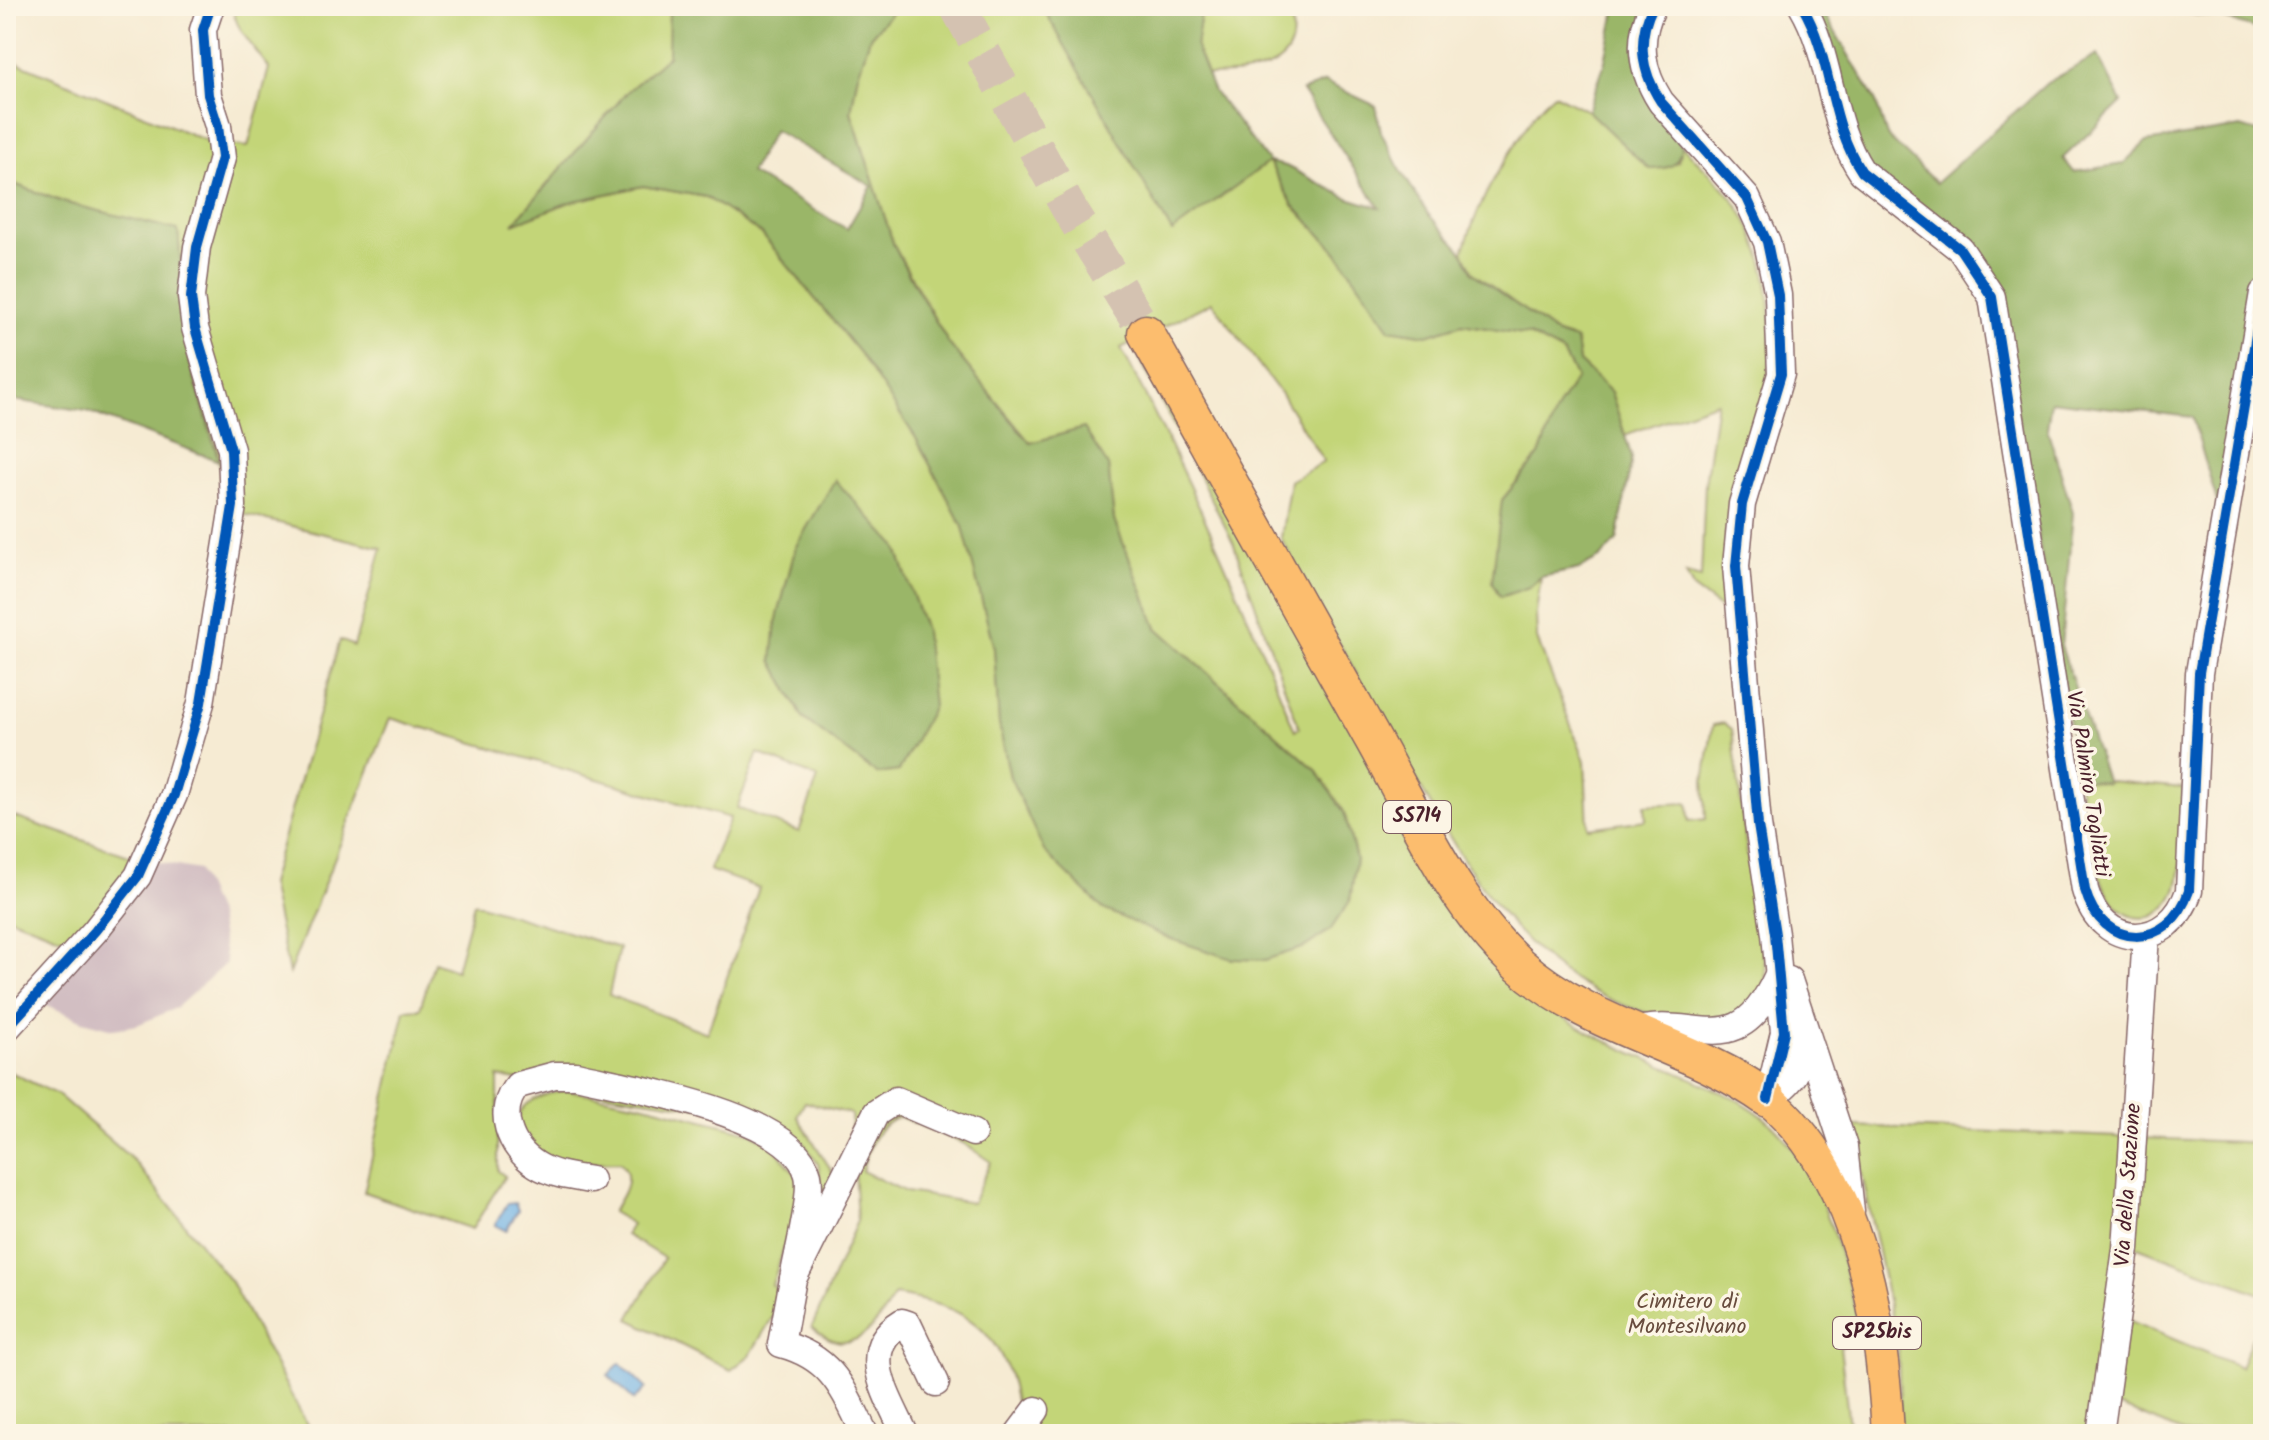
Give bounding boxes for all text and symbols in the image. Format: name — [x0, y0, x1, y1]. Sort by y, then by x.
street label: Via Palmiro Togliatti — [2055, 688, 2119, 880]
road number: SS714 — [1383, 801, 1451, 833]
street label: Via della Stazione — [2106, 1102, 2152, 1268]
park label: Cimitero di Montesilvano — [1628, 1285, 1746, 1345]
road number: SP25bis — [1833, 1317, 1921, 1349]

